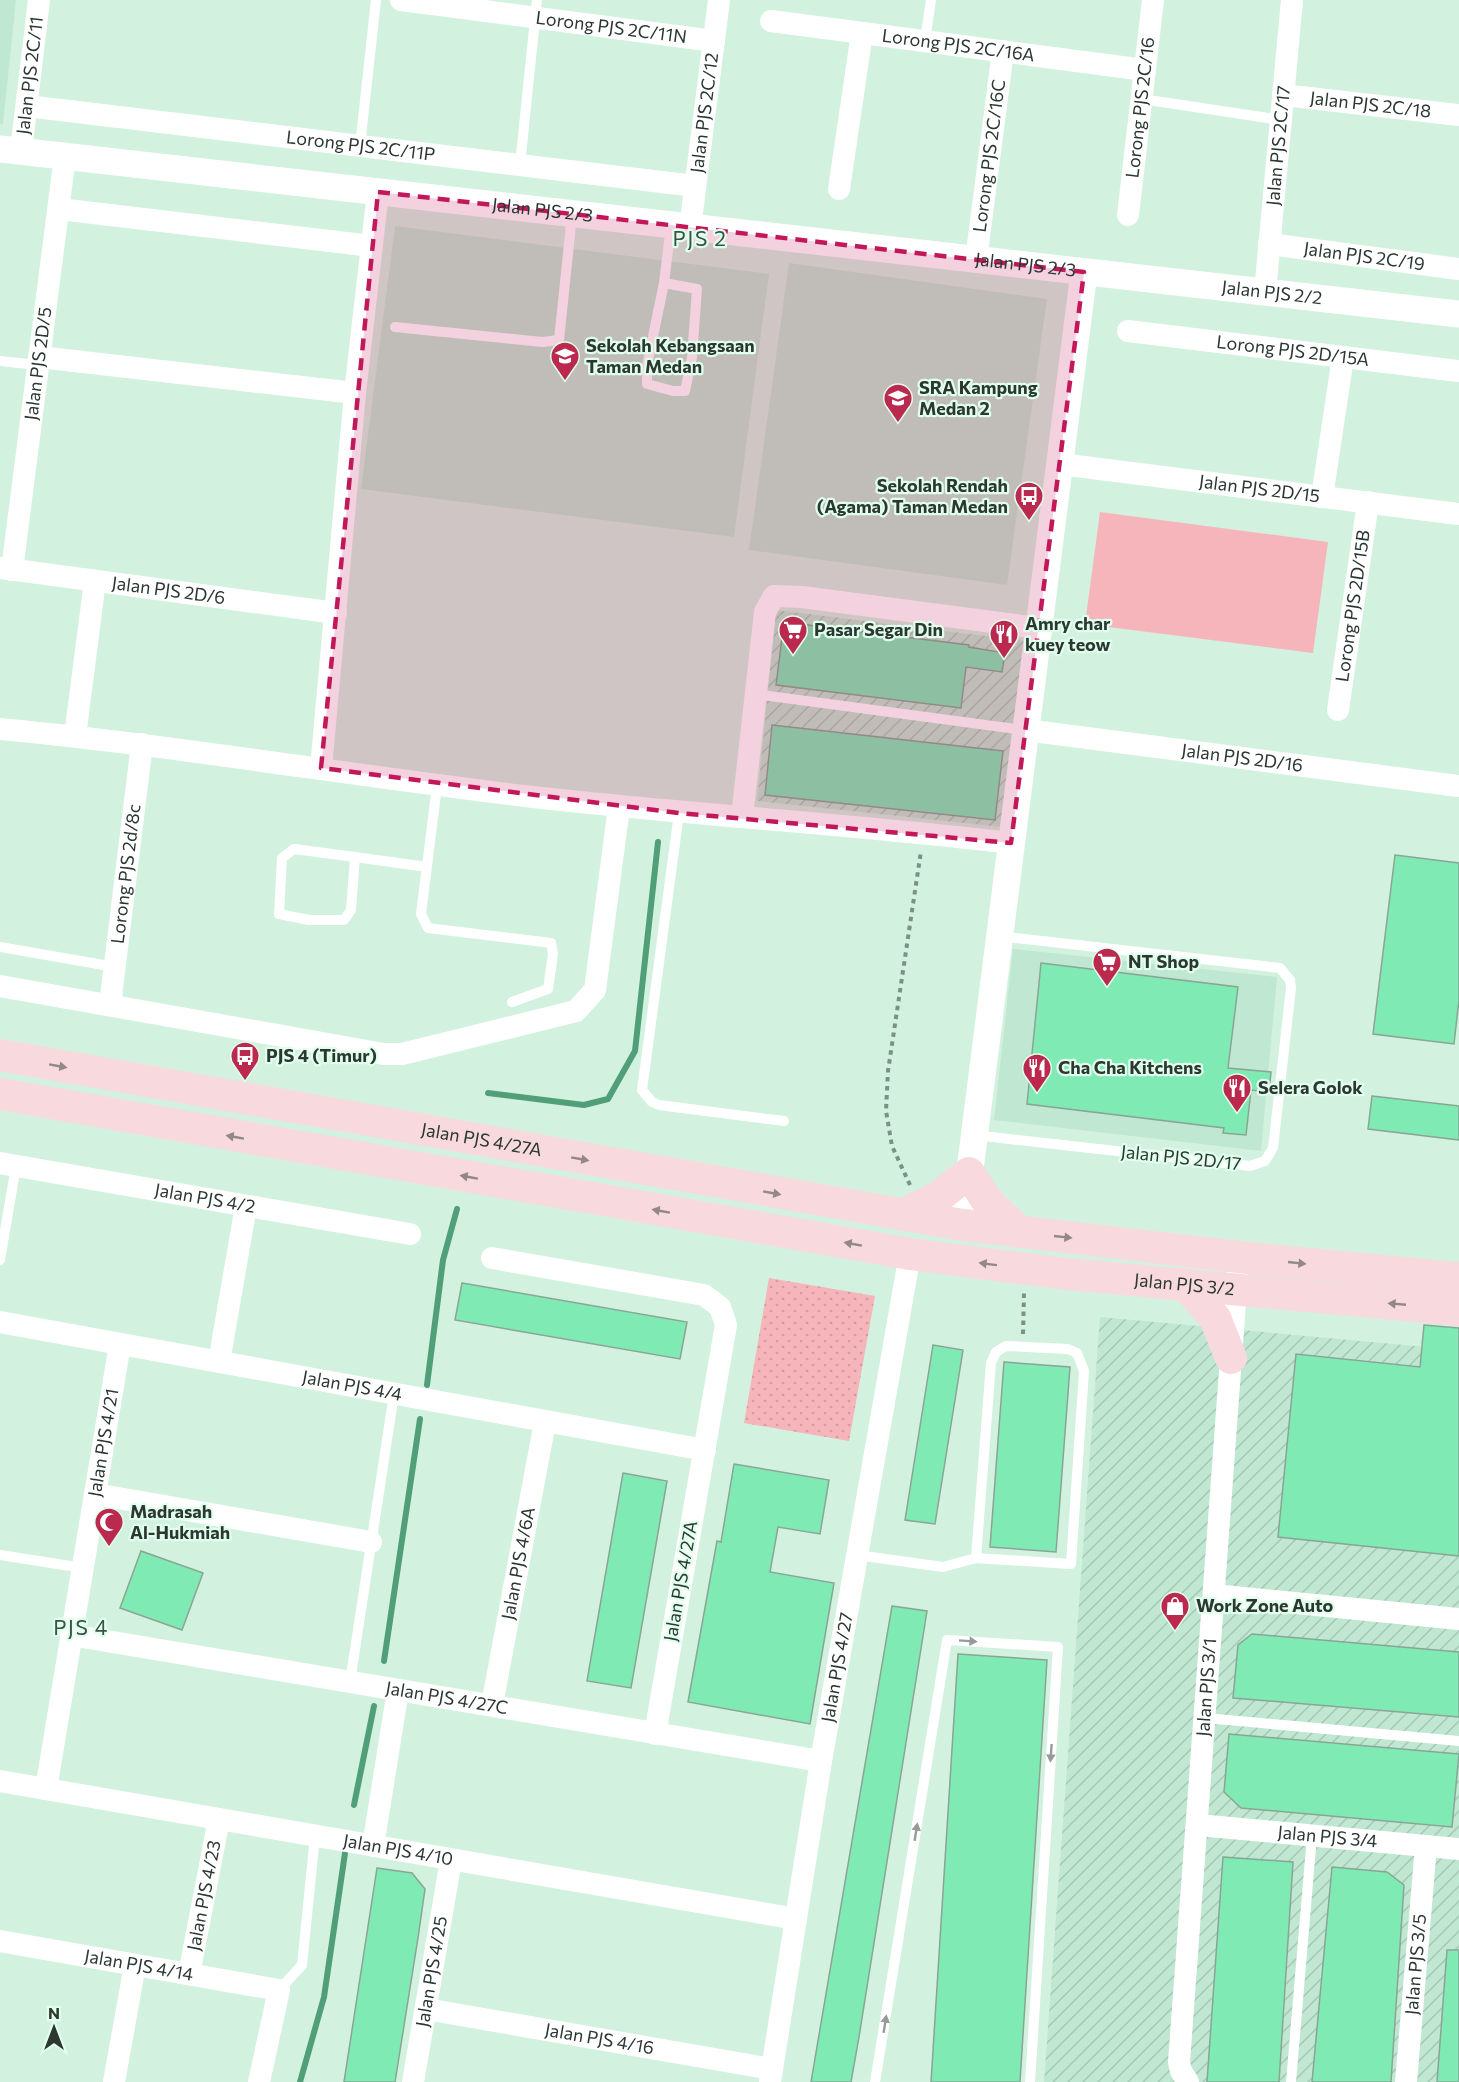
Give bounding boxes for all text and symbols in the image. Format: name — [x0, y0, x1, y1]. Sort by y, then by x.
street label: Lorong PJS 2C/11N — [534, 6, 688, 47]
street label: Jalan PJS 2C/11 — [11, 15, 47, 136]
street label: Lorong PJS 2C/16A — [881, 24, 1036, 65]
street label: Lorong PJS 2C/16 — [1120, 36, 1159, 179]
street label: Jalan PJS 2C/12 — [685, 51, 722, 174]
street label: Lorong PJS 2C/16C — [968, 78, 1009, 234]
street label: Jalan PJS 2C/17 — [1261, 84, 1294, 207]
street label: Jalan PJS 2C/18 — [1309, 86, 1432, 122]
street label: Lorong PJS 2C/11P — [285, 125, 436, 165]
street label: Jalan PJS 2/3 — [491, 193, 594, 226]
district label: PJS 2 — [673, 225, 727, 250]
street label: Jalan PJS 2C/19 — [1302, 237, 1426, 274]
street label: Jalan PJS 2/3 — [974, 247, 1077, 281]
street label: Jalan PJS 2/2 — [1221, 275, 1323, 308]
street label: Jalan PJS 2D/5 — [19, 306, 56, 422]
street label: Lorong PJS 2D/15A — [1215, 330, 1371, 370]
place label: Sekolah Kebangsaan Taman Medan — [586, 334, 755, 377]
school or university icon: Sekolah Kebangsaan Taman Medan — [549, 340, 581, 382]
place label: SRA Kampung Medan 2 — [919, 376, 1038, 419]
school or university icon: SRA Kampung Medan 2 — [882, 382, 914, 424]
street label: Jalan PJS 2D/15 — [1198, 470, 1321, 506]
place label: Sekolah Rendah (Agama) Taman Medan — [817, 474, 1008, 517]
bus stop icon: Sekolah Rendah (Agama) Taman Medan — [1013, 480, 1045, 522]
street label: Lorong PJS 2D/15B — [1330, 528, 1374, 683]
street label: Jalan PJS 2D/6 — [111, 571, 227, 608]
place label: Amry char kuey teow — [1025, 612, 1111, 655]
supermarket icon: Pasar Segar Din — [777, 614, 809, 656]
place label: Pasar Segar Din — [814, 618, 943, 640]
restaurant icon: Amry char kuey teow — [988, 618, 1020, 660]
street label: Jalan PJS 2D/16 — [1180, 738, 1304, 776]
street label: Lorong PJS 2d/8c — [106, 803, 145, 945]
supermarket icon: NT Shop — [1091, 946, 1123, 988]
place label: NT Shop — [1128, 950, 1200, 972]
bus stop icon: PJS 4 (Timur) — [229, 1040, 261, 1082]
place label: PJS 4 (Timur) — [266, 1044, 377, 1066]
restaurant icon: Cha Cha Kitchens — [1021, 1052, 1053, 1094]
place label: Cha Cha Kitchens — [1058, 1056, 1202, 1078]
one-way arrow — [48, 1062, 67, 1071]
restaurant icon: Selera Golok — [1221, 1072, 1253, 1114]
place label: Selera Golok — [1258, 1076, 1363, 1098]
street label: Jalan PJS 4/27A — [420, 1118, 544, 1160]
one-way arrow — [226, 1132, 245, 1141]
street label: Jalan PJS 2D/17 — [1120, 1140, 1242, 1174]
one-way arrow — [571, 1155, 590, 1164]
one-way arrow — [459, 1173, 478, 1182]
street label: Jalan PJS 4/2 — [153, 1178, 257, 1217]
one-way arrow — [763, 1188, 782, 1197]
one-way arrow — [651, 1206, 670, 1215]
one-way arrow — [1053, 1232, 1072, 1242]
one-way arrow — [843, 1240, 862, 1249]
one-way arrow — [1288, 1258, 1307, 1268]
one-way arrow — [979, 1259, 998, 1269]
street label: Jalan PJS 3/2 — [1133, 1268, 1236, 1299]
one-way arrow — [1387, 1299, 1406, 1309]
street label: Jalan PJS 4/4 — [301, 1365, 404, 1405]
street label: Jalan PJS 4/21 — [83, 1387, 122, 1498]
place label: Madrasah Al-Hukmiah — [130, 1500, 230, 1543]
street label: Jalan PJS 4/6A — [496, 1505, 539, 1621]
mosque icon: Madrasah Al-Hukmiah — [93, 1506, 125, 1548]
street label: Jalan PJS 4/27A — [659, 1519, 701, 1643]
shop icon: Work Zone Auto — [1159, 1590, 1191, 1632]
place label: Work Zone Auto — [1196, 1594, 1334, 1616]
street label: Jalan PJS 4/27 — [816, 1611, 857, 1724]
district label: PJS 4 — [53, 1614, 109, 1639]
one-way arrow — [959, 1636, 978, 1646]
street label: Jalan PJS 3/1 — [1191, 1637, 1220, 1737]
street label: Jalan PJS 4/27C — [384, 1676, 510, 1718]
one-way arrow — [1046, 1743, 1056, 1762]
street label: Jalan PJS 3/4 — [1277, 1820, 1379, 1851]
one-way arrow — [912, 1822, 921, 1841]
street label: Jalan PJS 4/10 — [342, 1829, 455, 1869]
street label: Jalan PJS 4/23 — [182, 1838, 225, 1952]
street label: Jalan PJS 3/5 — [1400, 1913, 1430, 2016]
street label: Jalan PJS 4/25 — [411, 1914, 451, 2029]
street label: Jalan PJS 4/14 — [83, 1944, 195, 1985]
north arrow — [24, 1998, 84, 2058]
text: N — [48, 2003, 60, 2022]
one-way arrow — [880, 2015, 889, 2034]
street label: Jalan PJS 4/16 — [543, 2018, 656, 2058]

